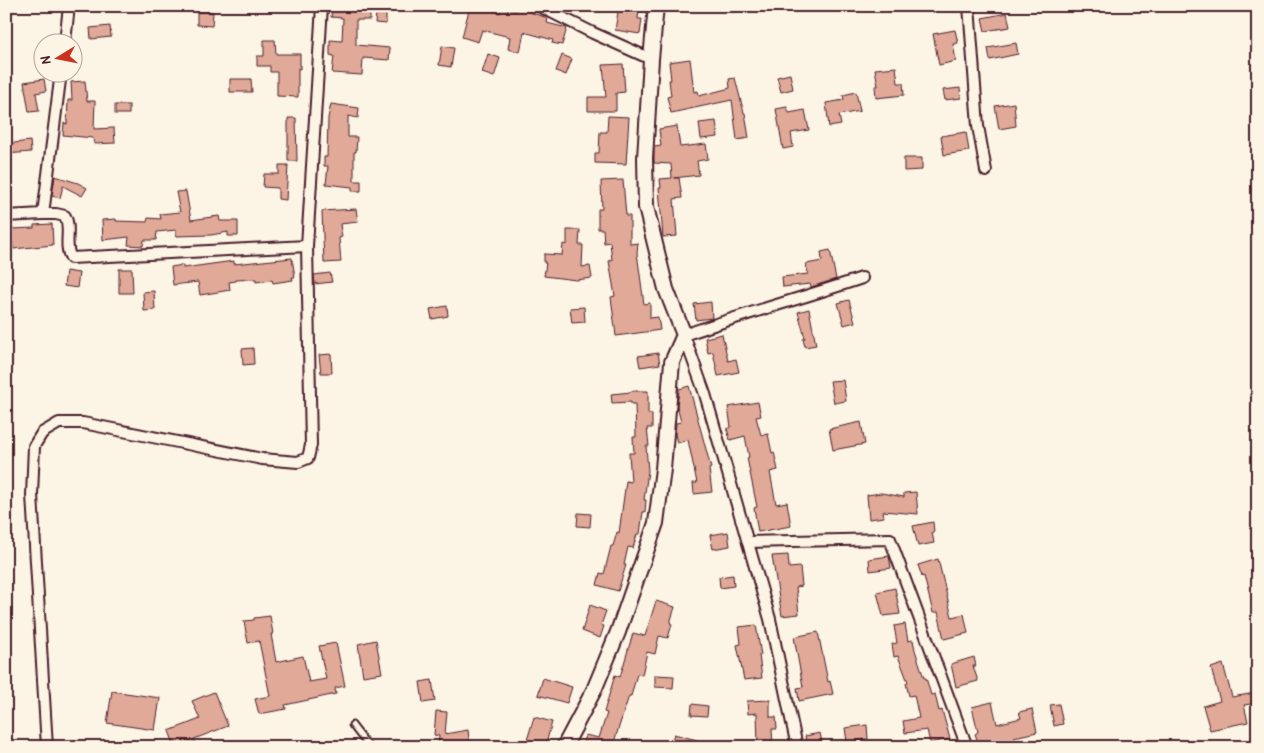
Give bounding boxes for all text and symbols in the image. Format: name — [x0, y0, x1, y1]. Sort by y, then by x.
north arrow — [32, 32, 82, 82]
text: N — [35, 54, 55, 66]

